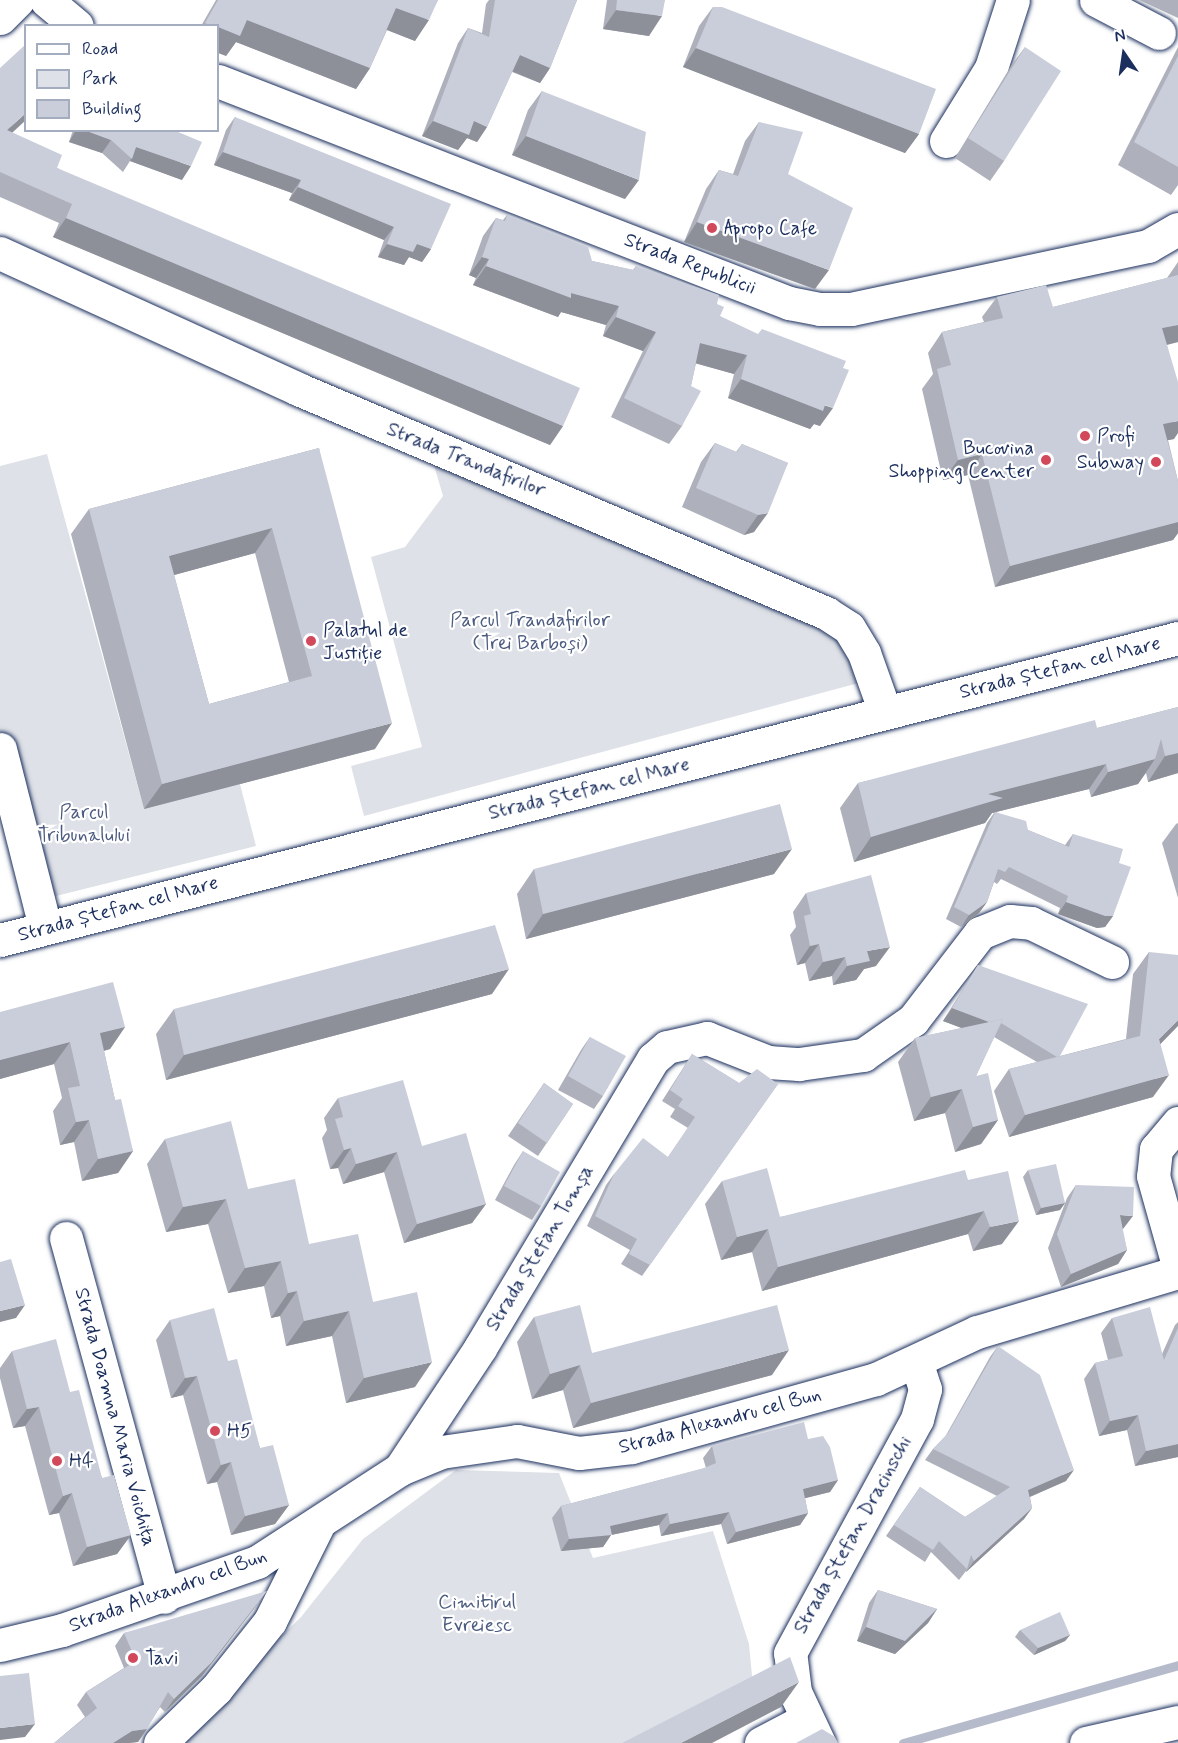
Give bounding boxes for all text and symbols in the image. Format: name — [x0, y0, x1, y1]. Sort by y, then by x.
legend — [24, 24, 219, 132]
north arrow — [1094, 24, 1154, 84]
text: N — [1112, 25, 1127, 47]
text: Road — [82, 37, 118, 61]
text: Park — [82, 67, 118, 91]
text: Building — [82, 97, 142, 121]
place label: Apropo Cafe — [724, 216, 821, 240]
marker: Apropo Cafe — [705, 221, 719, 235]
street label: Strada Republicii — [620, 228, 760, 300]
street label: Strada Trandafirilor — [383, 417, 549, 503]
place label: Profi — [1097, 424, 1135, 448]
marker: Profi — [1078, 429, 1092, 443]
place label: Bucovina Shopping Center — [892, 436, 1034, 483]
place label: Subway — [1077, 450, 1144, 474]
marker: Bucovina Shopping Center — [1039, 453, 1053, 467]
marker: Subway — [1149, 455, 1163, 469]
park label: Parcul Trandafirilor (Trei Barboși) — [449, 609, 611, 656]
place label: Palatul de Justiție — [323, 618, 407, 665]
street label: Strada Ștefan cel Mare — [956, 631, 1164, 705]
marker: Palatul de Justiție — [304, 634, 318, 648]
street label: Strada Ștefan cel Mare — [485, 752, 693, 826]
park label: Parcul Tribunalului — [38, 801, 130, 848]
street label: Strada Ștefan cel Mare — [15, 871, 221, 947]
street label: Strada Ștefan Tomșa — [481, 1160, 599, 1336]
street label: Strada Doamna Maria Voichița — [68, 1283, 162, 1551]
street label: Strada Alexandru cel Bun — [615, 1382, 825, 1460]
place label: H5 — [227, 1419, 252, 1443]
marker: H5 — [208, 1424, 222, 1438]
street label: Strada Ștefan Dracinschi — [789, 1432, 917, 1638]
place label: H4 — [69, 1449, 94, 1473]
marker: H4 — [50, 1454, 64, 1468]
street label: Strada Alexandru cel Bun — [65, 1544, 271, 1638]
park label: Cimitirul Evreiesc — [438, 1591, 516, 1638]
place label: Tavi — [145, 1646, 178, 1670]
marker: Tavi — [126, 1651, 140, 1665]

